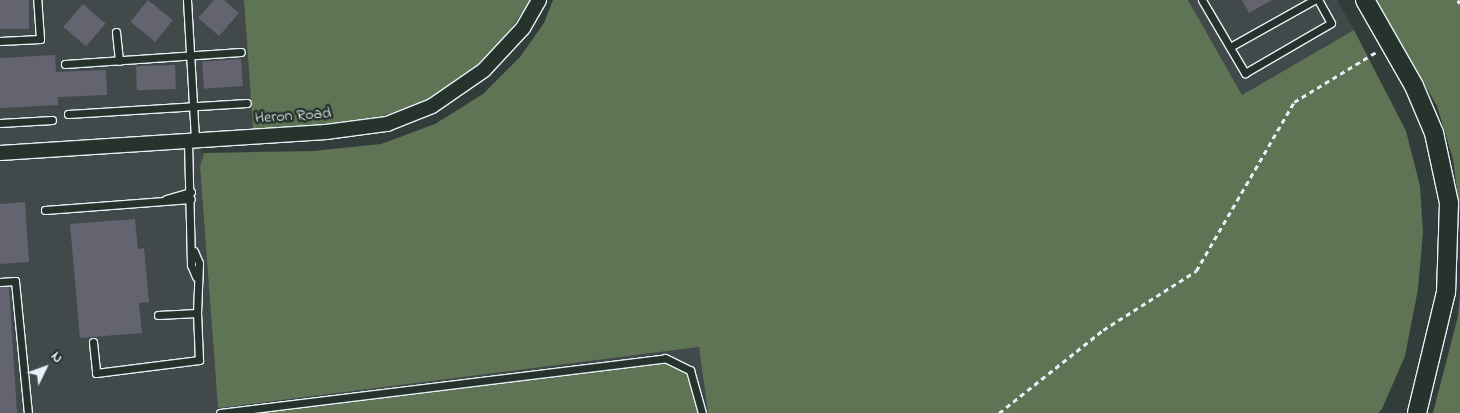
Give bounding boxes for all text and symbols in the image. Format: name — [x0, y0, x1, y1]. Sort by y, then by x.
street label: Heron Road — [254, 104, 332, 128]
north arrow — [20, 343, 70, 393]
text: N — [46, 347, 67, 368]

